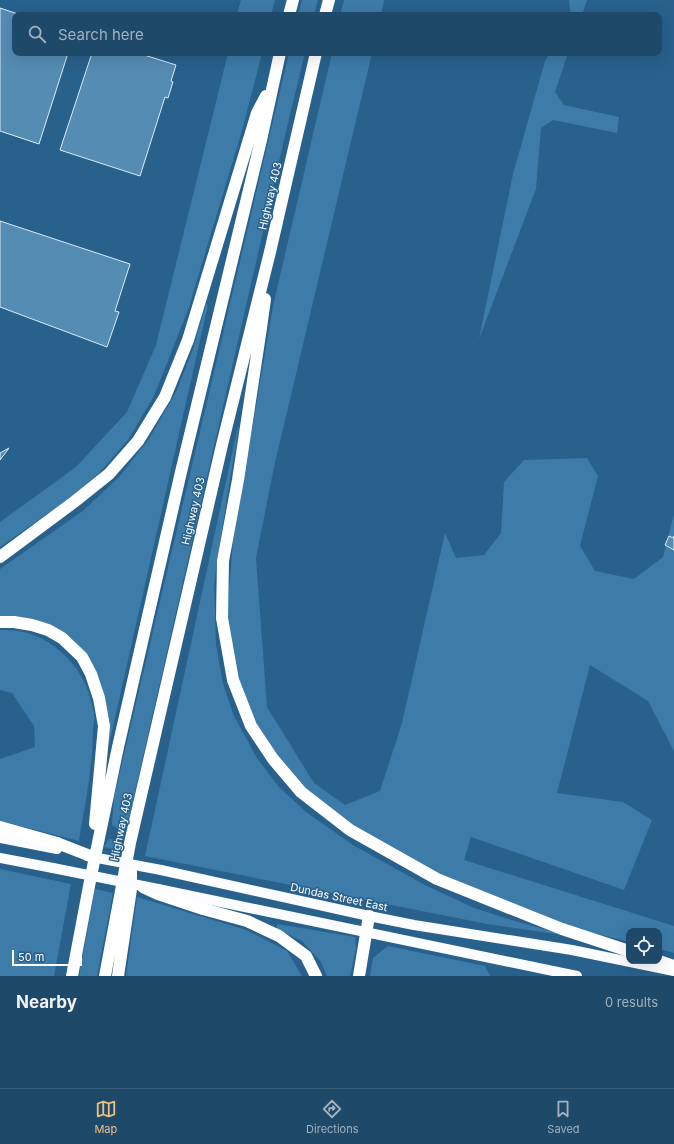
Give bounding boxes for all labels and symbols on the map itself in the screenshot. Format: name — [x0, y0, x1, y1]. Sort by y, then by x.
street label: Highway 403 — [255, 161, 285, 231]
street label: Highway 403 — [178, 476, 208, 546]
street label: Highway 403 — [107, 791, 135, 862]
street label: Dundas Street East — [289, 880, 389, 914]
scale bar — [12, 948, 82, 967]

